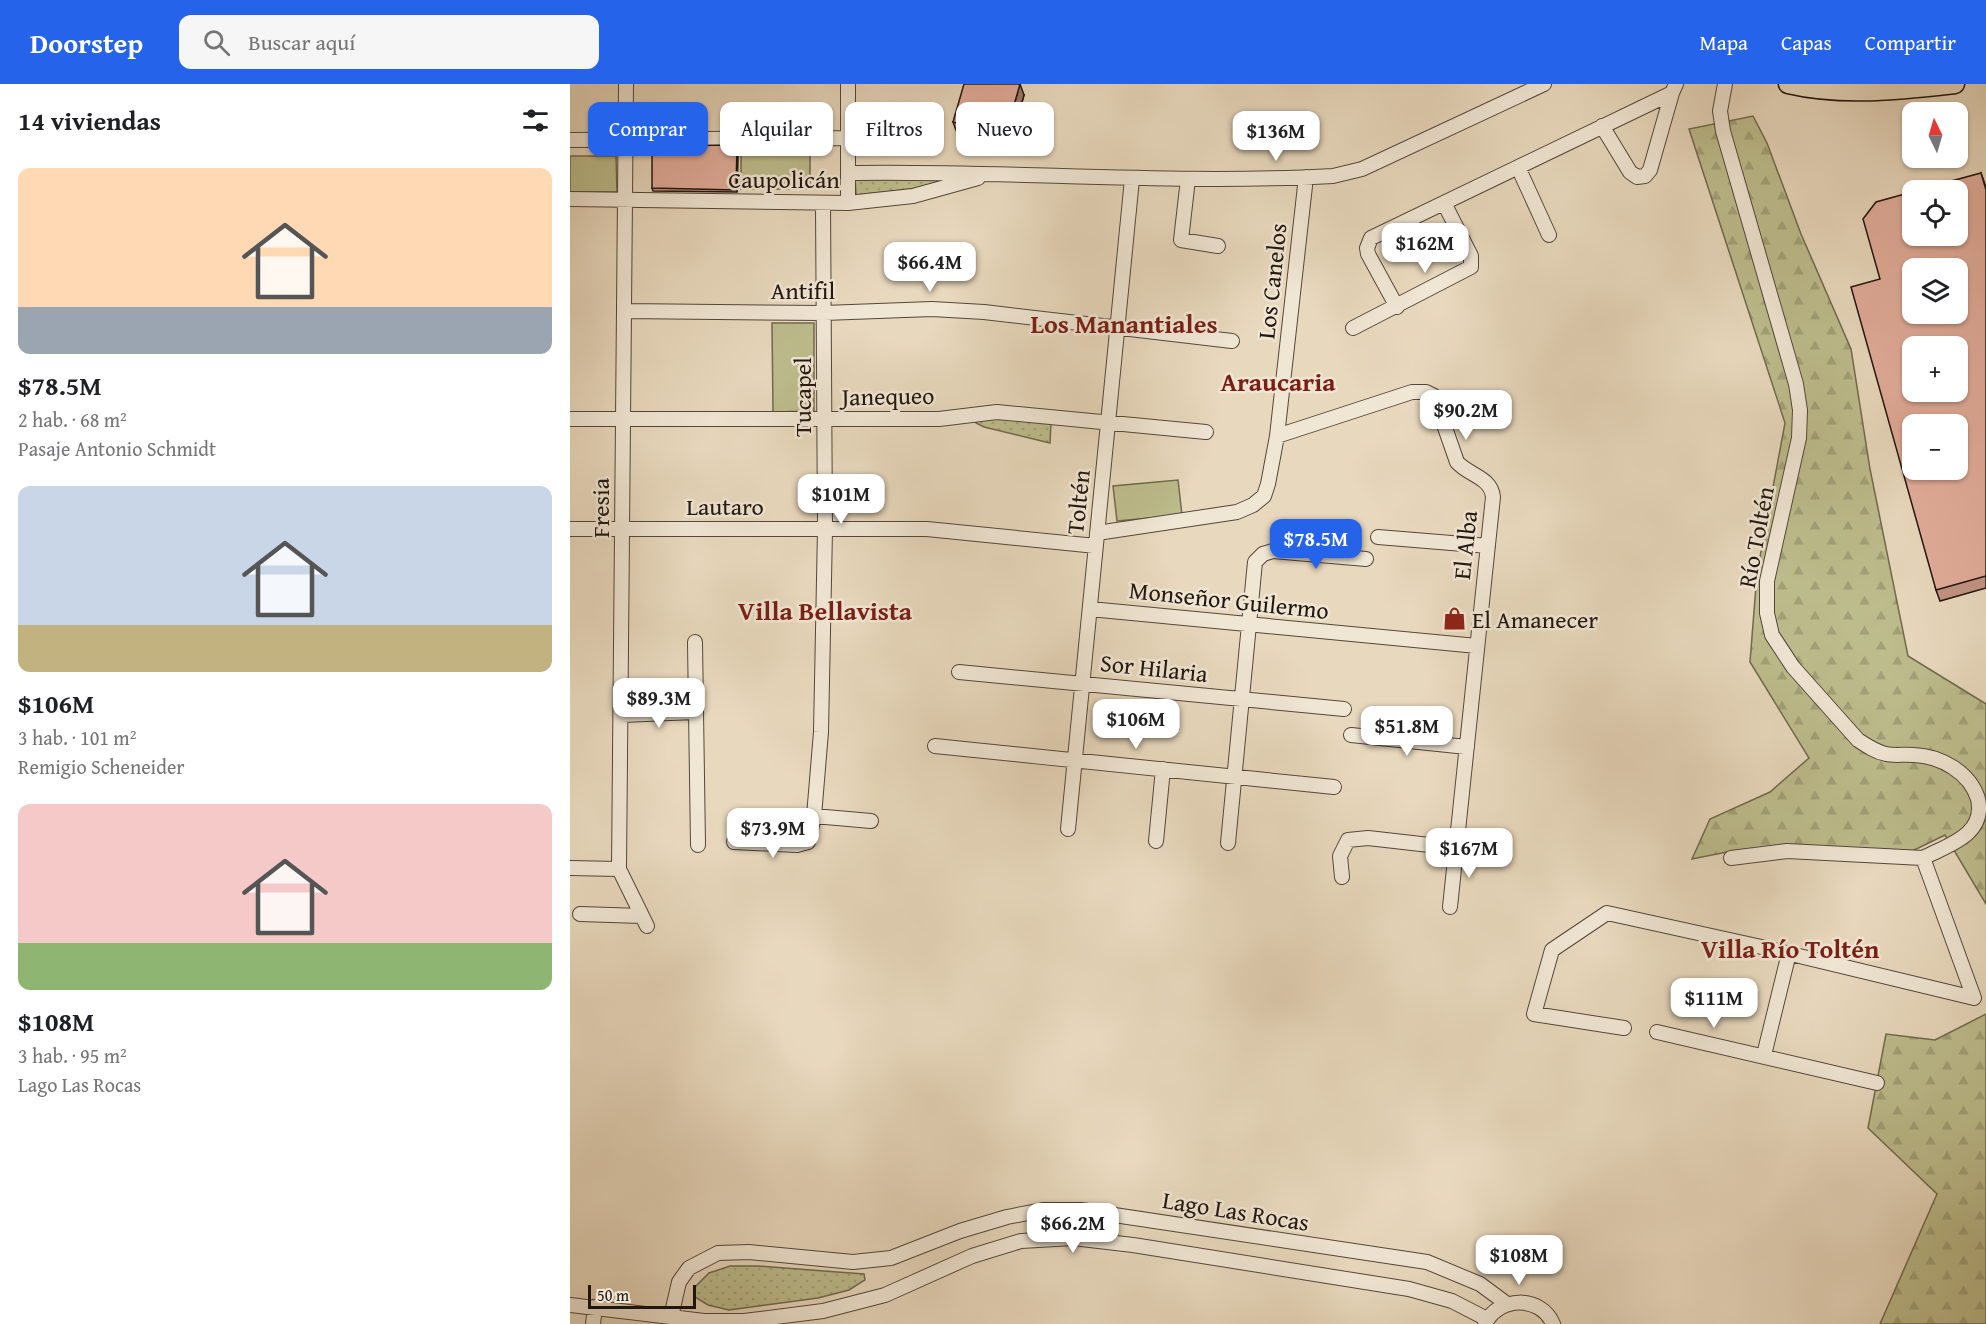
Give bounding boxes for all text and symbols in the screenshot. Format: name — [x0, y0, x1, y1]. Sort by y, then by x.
search box — [179, 15, 599, 69]
text: Doorstep — [30, 22, 143, 63]
icon: search — [200, 26, 233, 59]
text: Buscar aquí — [248, 26, 355, 58]
text: Mapa — [1699, 27, 1748, 58]
text: Capas — [1781, 27, 1832, 58]
text: Compartir — [1865, 27, 1956, 58]
text: 14 viviendas — [18, 101, 161, 140]
chip: Comprar — [588, 102, 708, 156]
chip: Alquilar — [720, 102, 833, 156]
chip: Filtros — [845, 102, 944, 156]
chip: Nuevo — [956, 102, 1054, 156]
north arrow — [1902, 102, 1968, 168]
map controls — [1902, 102, 1968, 480]
icon: filters — [519, 104, 552, 137]
pin: $136M — [1234, 111, 1318, 162]
text: $136M — [1247, 116, 1305, 145]
street label: Caupolicán — [728, 162, 840, 197]
button: locate — [1902, 180, 1968, 246]
icon: home — [231, 207, 339, 315]
street label: Los Canelos — [1249, 221, 1295, 341]
pin: $162M — [1383, 223, 1467, 274]
text: $162M — [1396, 228, 1454, 257]
pin: $66.4M — [881, 242, 979, 293]
text: $66.4M — [898, 247, 962, 276]
button: layers — [1902, 258, 1968, 324]
street label: Antifil — [771, 273, 835, 308]
district label: Los Manantiales — [1030, 304, 1218, 343]
button: + — [1902, 336, 1968, 402]
street label: Tucapel — [785, 357, 820, 437]
district label: Araucaria — [1220, 362, 1336, 401]
text: $78.5M — [18, 366, 102, 405]
street label: Janequeo — [838, 378, 935, 414]
pin: $90.2M — [1417, 390, 1515, 441]
text: $90.2M — [1434, 395, 1498, 424]
text: 2 hab. · 68 m² — [18, 405, 127, 434]
button: − — [1902, 414, 1968, 480]
text: Pasaje Antonio Schmidt — [18, 434, 216, 463]
street label: Toltén — [1057, 467, 1099, 536]
pin: $101M — [799, 474, 883, 525]
street label: Fresia — [583, 477, 618, 538]
text: $101M — [812, 479, 870, 508]
street label: Río Toltén — [1729, 483, 1783, 591]
street label: Lautaro — [686, 489, 764, 524]
street label: El Alba — [1444, 508, 1486, 581]
pin: $78.5M — [1267, 519, 1365, 570]
text: $78.5M — [1284, 524, 1348, 553]
icon: home — [231, 525, 339, 633]
street label: Monseñor Guilermo — [1127, 572, 1331, 628]
district label: Villa Bellavista — [738, 591, 913, 630]
place label: El Amanecer — [1472, 602, 1598, 637]
shop icon: El Amanecer — [1441, 606, 1467, 632]
street label: Sor Hilaria — [1099, 645, 1210, 691]
pin: $89.3M — [610, 678, 708, 729]
text: $89.3M — [627, 683, 691, 712]
text: $106M — [18, 684, 94, 723]
pin: $106M — [1094, 699, 1178, 750]
text: $106M — [1107, 704, 1165, 733]
pin: $51.8M — [1358, 706, 1456, 757]
text: $51.8M — [1375, 711, 1439, 740]
text: 3 hab. · 101 m² — [18, 723, 136, 752]
text: Remigio Scheneider — [18, 752, 185, 781]
pin: $73.9M — [724, 808, 822, 859]
text: $73.9M — [741, 813, 805, 842]
pin: $167M — [1427, 828, 1511, 879]
text: $167M — [1440, 833, 1498, 862]
icon: home — [231, 843, 339, 951]
district label: Villa Río Toltén — [1701, 929, 1880, 968]
pin: $111M — [1672, 978, 1756, 1029]
text: $111M — [1685, 983, 1743, 1012]
text: $108M — [18, 1002, 94, 1041]
text: 3 hab. · 95 m² — [18, 1041, 127, 1070]
text: Lago Las Rocas — [18, 1070, 141, 1099]
street label: Lago Las Rocas — [1160, 1182, 1312, 1240]
pin: $66.2M — [1024, 1203, 1122, 1254]
text: $66.2M — [1041, 1208, 1105, 1237]
pin: $108M — [1477, 1235, 1561, 1286]
text: $108M — [1490, 1240, 1548, 1269]
scale bar — [588, 1282, 696, 1310]
text: 50 m — [597, 1283, 629, 1307]

